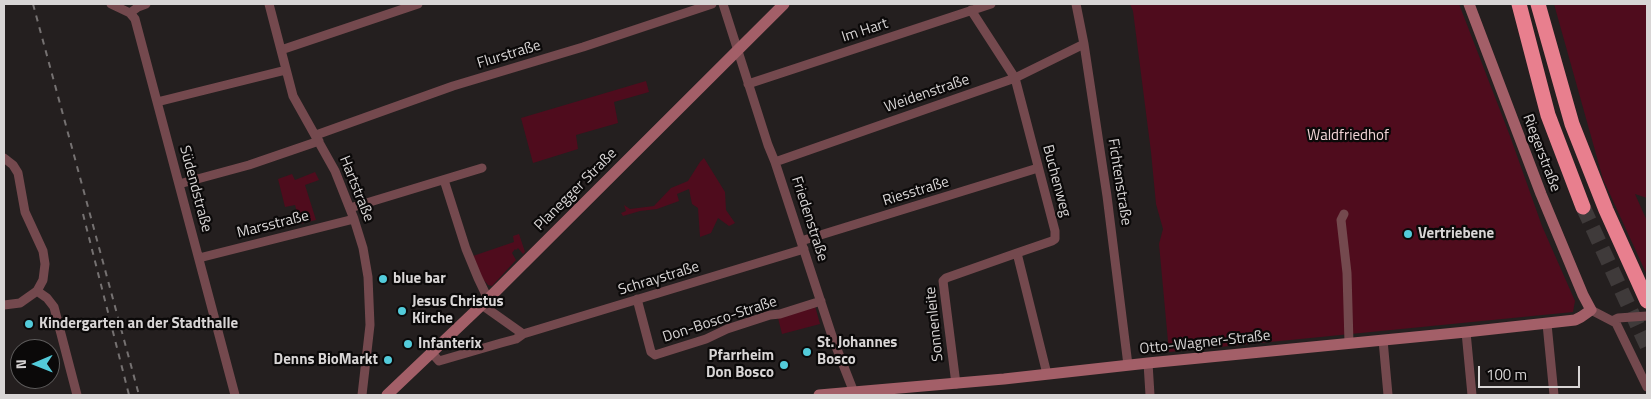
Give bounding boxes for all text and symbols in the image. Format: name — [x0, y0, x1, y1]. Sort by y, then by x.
street label: Im Hart — [840, 15, 890, 47]
street label: Flurstraße — [475, 37, 543, 73]
street label: Weidenstraße — [882, 71, 972, 117]
street label: Riegerstraße — [1518, 112, 1564, 194]
park label: Waldfriedhof — [1307, 127, 1389, 145]
street label: Fichtenstraße — [1103, 137, 1135, 227]
street label: Buchenweg — [1038, 143, 1074, 219]
street label: Südendstraße — [175, 144, 215, 234]
street label: Planegger Straße — [531, 145, 621, 235]
street label: Hartstraße — [335, 154, 377, 224]
street label: Riesstraße — [881, 173, 951, 211]
street label: Friedenstraße — [787, 174, 831, 264]
street label: Marsstraße — [235, 207, 311, 243]
place label: Vertriebene — [1418, 225, 1494, 243]
marker: Vertriebene — [1402, 228, 1414, 240]
street label: Schraystraße — [616, 258, 702, 300]
place label: blue bar — [393, 270, 446, 288]
marker: blue bar — [377, 273, 389, 285]
street label: Sonnenleite — [922, 286, 948, 362]
place label: Jesus Christus Kirche — [412, 293, 504, 328]
street label: Don-Bosco-Straße — [661, 293, 779, 347]
marker: Jesus Christus Kirche — [396, 305, 408, 317]
place label: Kindergarten an der Stadthalle — [39, 315, 238, 333]
marker: Kindergarten an der Stadthalle — [23, 318, 35, 330]
street label: Otto-Wagner-Straße — [1139, 327, 1271, 359]
place label: St. Johannes Bosco — [817, 334, 897, 369]
place label: Infanterix — [418, 335, 482, 353]
marker: Infanterix — [402, 338, 414, 350]
north arrow — [10, 339, 60, 389]
marker: St. Johannes Bosco — [801, 346, 813, 358]
place label: Pfarrheim Don Bosco — [706, 347, 774, 382]
place label: Denns BioMarkt — [274, 351, 378, 369]
marker: Denns BioMarkt — [382, 354, 394, 366]
scale bar — [1481, 356, 1584, 388]
text: N — [10, 359, 31, 369]
marker: Pfarrheim Don Bosco — [778, 359, 790, 371]
text: 100 m — [1486, 363, 1527, 386]

